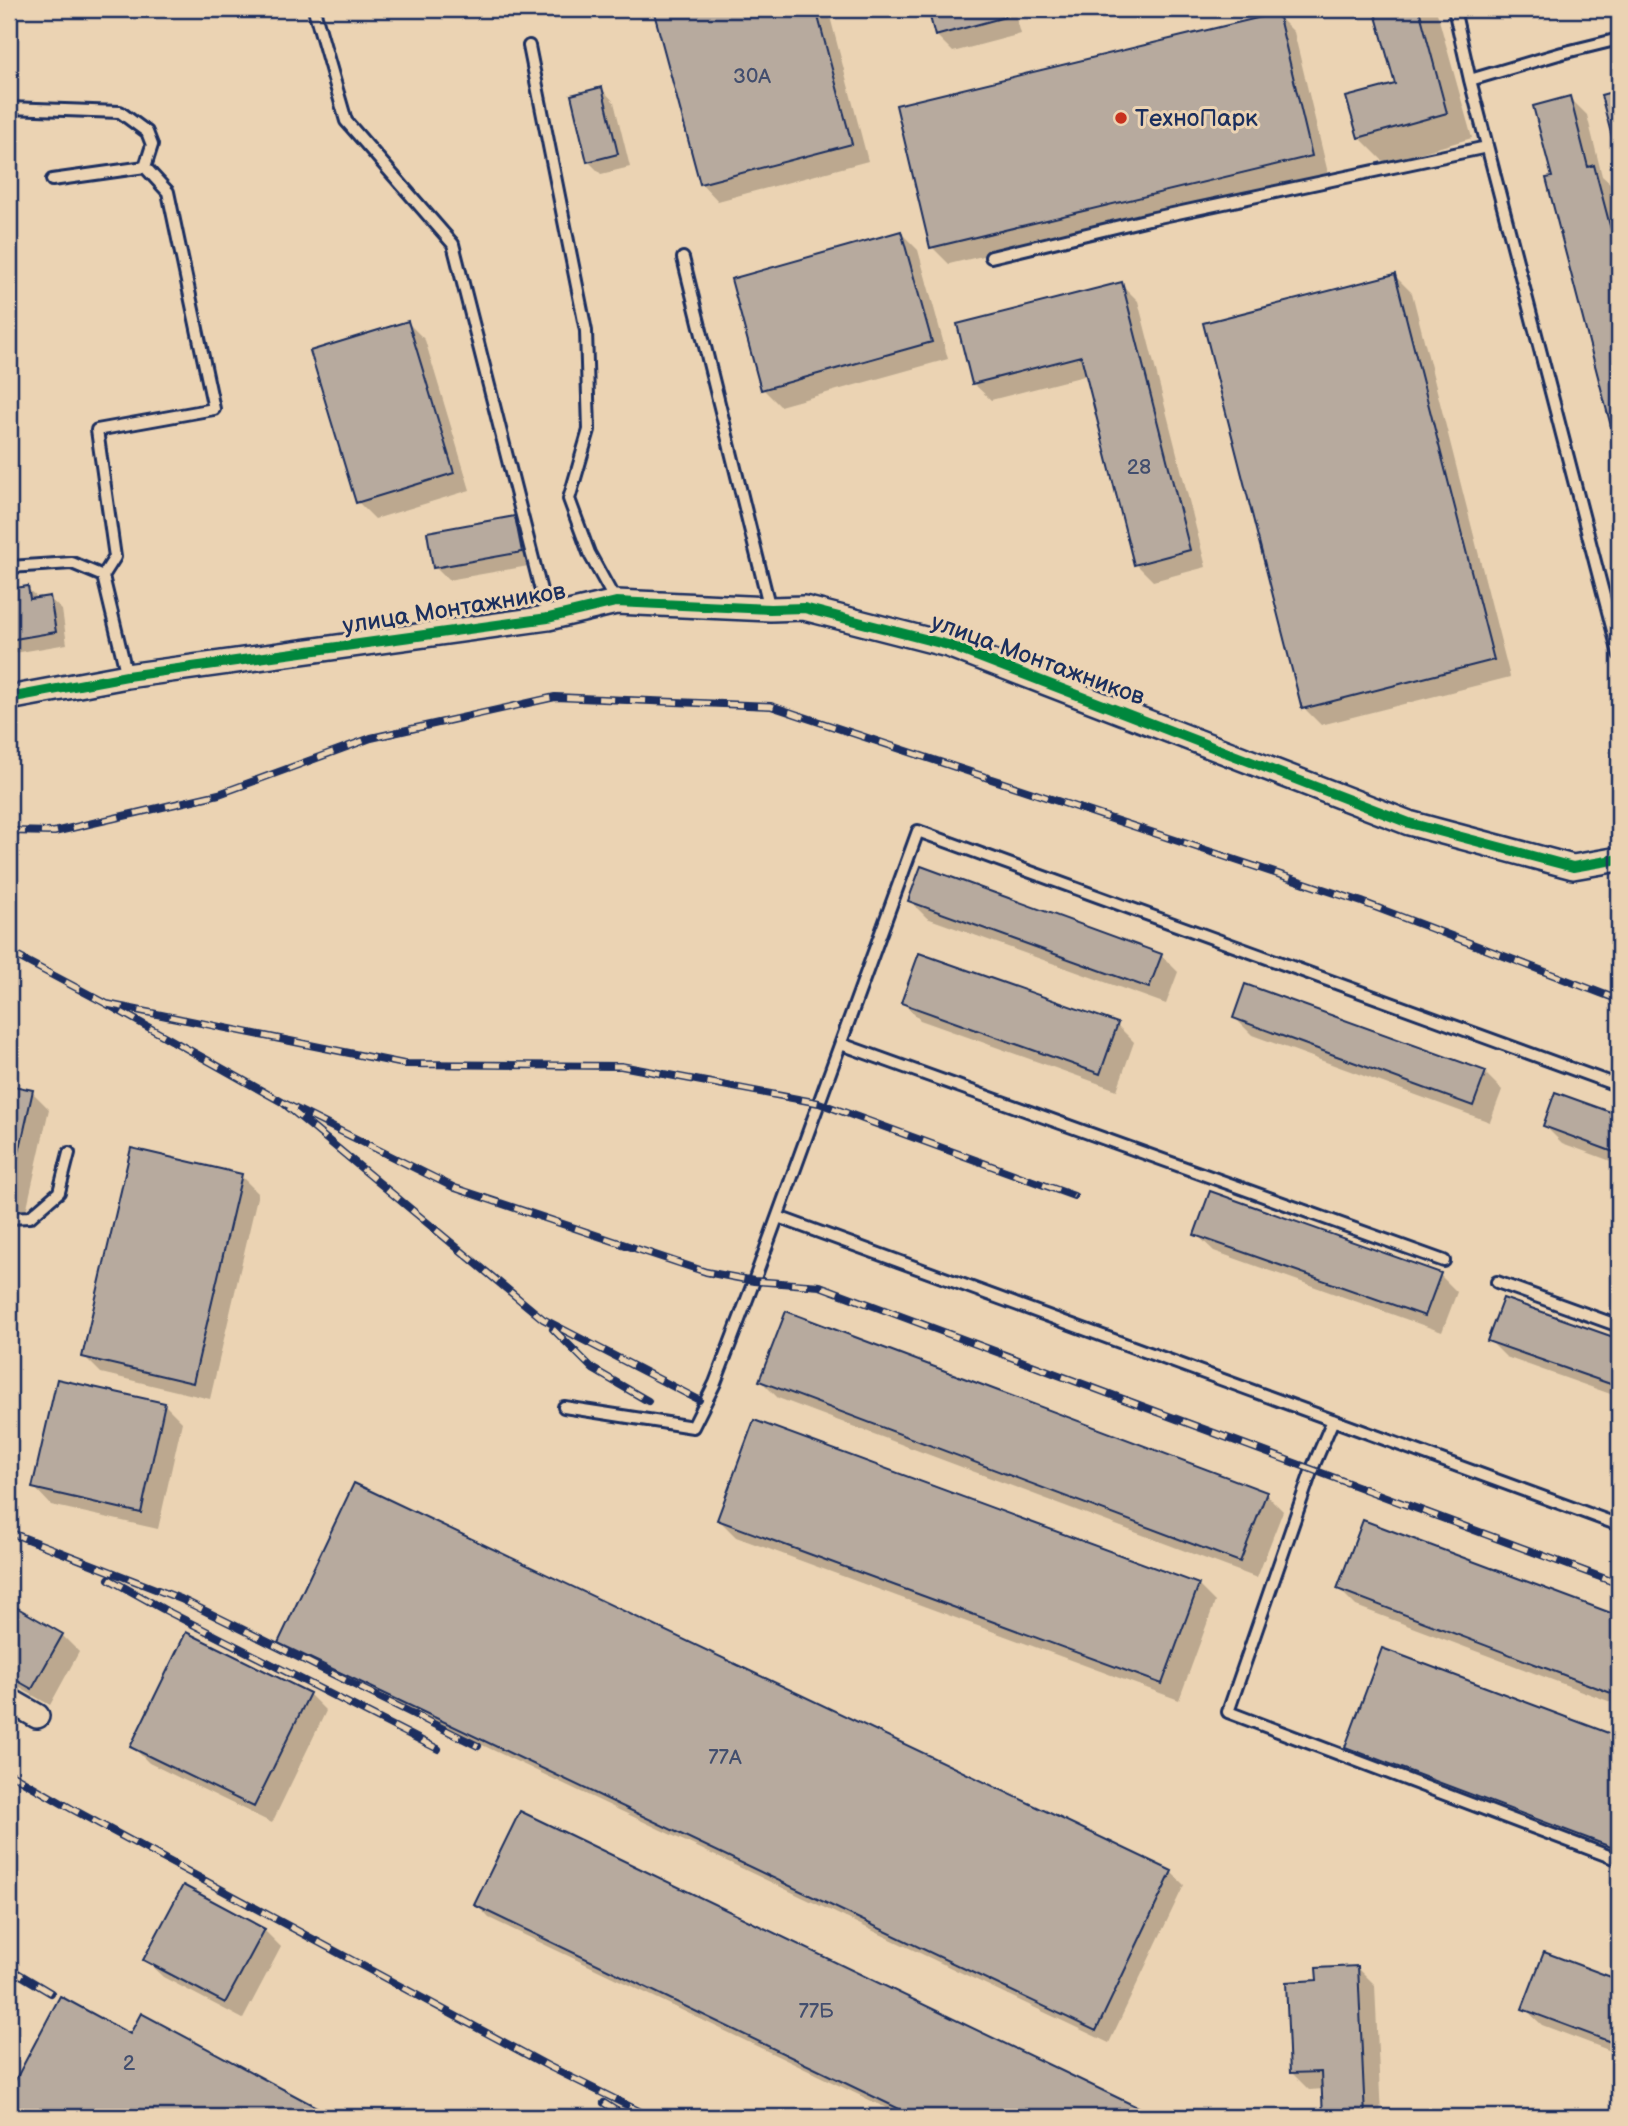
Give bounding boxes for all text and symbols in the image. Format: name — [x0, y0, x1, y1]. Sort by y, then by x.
house number: 30А — [733, 64, 771, 89]
place label: ТехноПарк — [1135, 104, 1258, 133]
marker: ТехноПарк — [1113, 110, 1129, 126]
house number: 28 — [1127, 455, 1151, 480]
street label: улица Монтажников — [341, 577, 568, 640]
street label: улица Монтажников — [927, 607, 1149, 712]
house number: 77А — [708, 1745, 742, 1770]
house number: 77Б — [798, 1999, 834, 2024]
house number: 2 — [123, 2051, 136, 2076]

